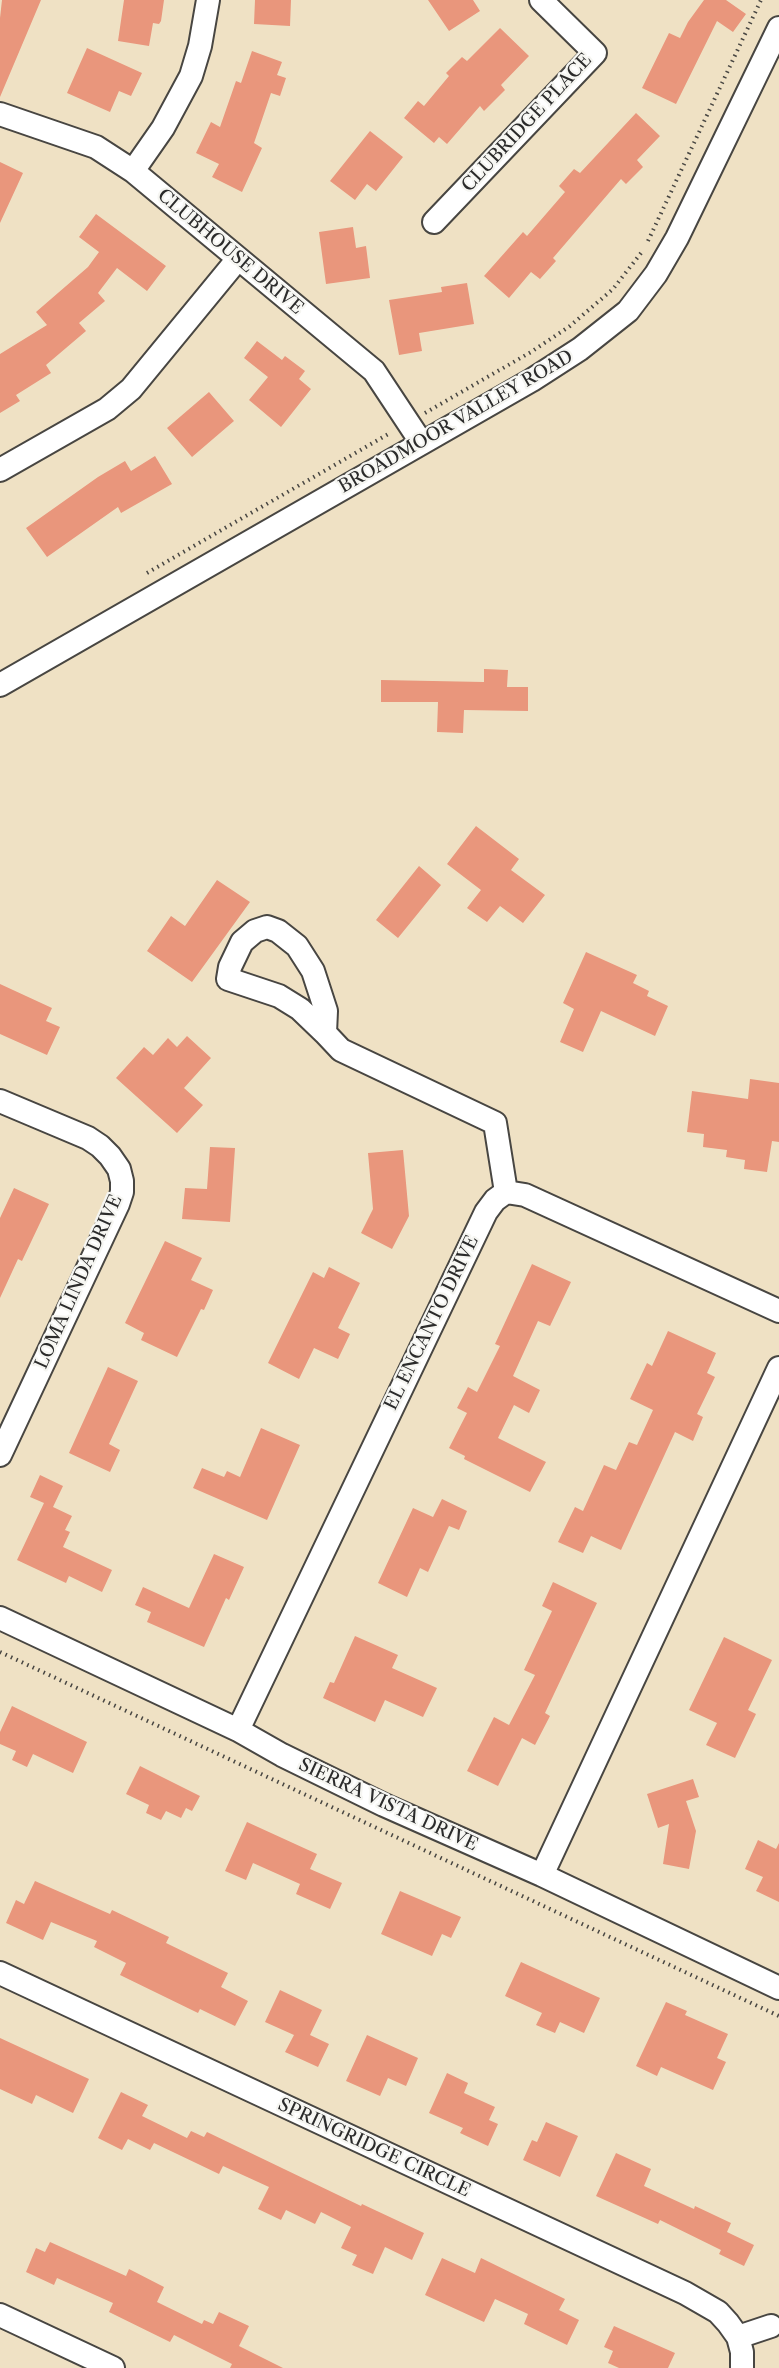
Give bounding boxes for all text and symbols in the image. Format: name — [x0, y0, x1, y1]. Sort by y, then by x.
street label: CLUBRIDGE PLACE — [457, 50, 597, 196]
street label: CLUBHOUSE DRIVE — [153, 185, 307, 319]
street label: BROADMOOR VALLEY ROAD — [335, 346, 577, 498]
street label: LOMA LINDA DRIVE — [31, 1192, 127, 1372]
street label: EL ENCANTO DRIVE — [380, 1232, 484, 1414]
street label: SIERRA VISTA DRIVE — [295, 1754, 481, 1856]
street label: SPRINGRIDGE CIRCLE — [274, 2094, 474, 2202]

